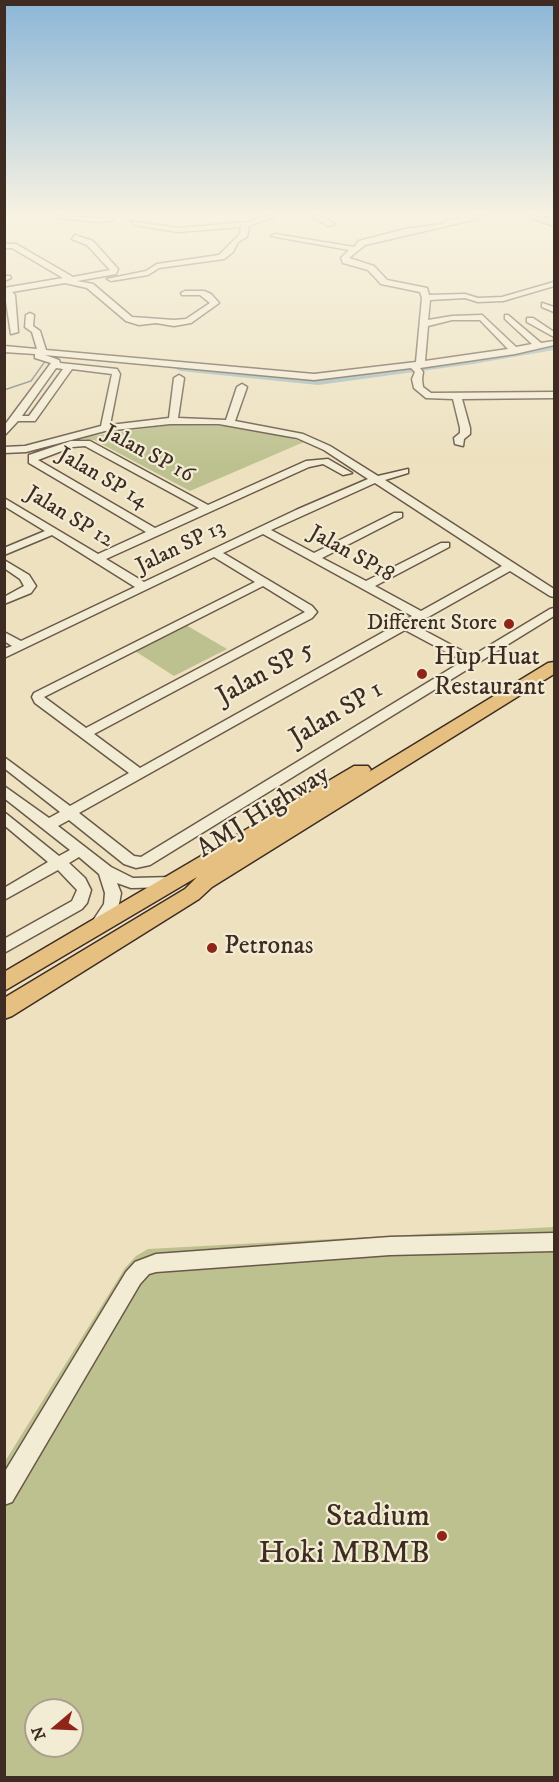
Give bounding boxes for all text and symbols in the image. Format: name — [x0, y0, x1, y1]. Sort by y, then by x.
street label: Jalan SP 16 — [98, 420, 198, 490]
street label: Jalan SP 14 — [52, 443, 152, 515]
street label: Jalan SP 12 — [20, 482, 118, 554]
street label: Jalan SP 13 — [132, 515, 230, 581]
street label: Jalan SP18 — [304, 521, 398, 589]
place label: Different Store — [367, 611, 497, 637]
marker: Different Store — [502, 617, 516, 631]
street label: Jalan SP 5 — [212, 635, 320, 713]
place label: Hup Huat Restaurant — [434, 643, 545, 704]
marker: Hup Huat Restaurant — [415, 667, 429, 681]
street label: Jalan SP 1 — [285, 675, 389, 755]
street label: AMJ Highway — [192, 760, 336, 866]
place label: Petronas — [224, 932, 313, 964]
marker: Petronas — [205, 941, 219, 955]
place label: Stadium Hoki MBMB — [258, 1499, 430, 1574]
marker: Stadium Hoki MBMB — [435, 1529, 449, 1543]
north arrow — [24, 1698, 84, 1758]
text: N — [27, 1724, 50, 1743]

